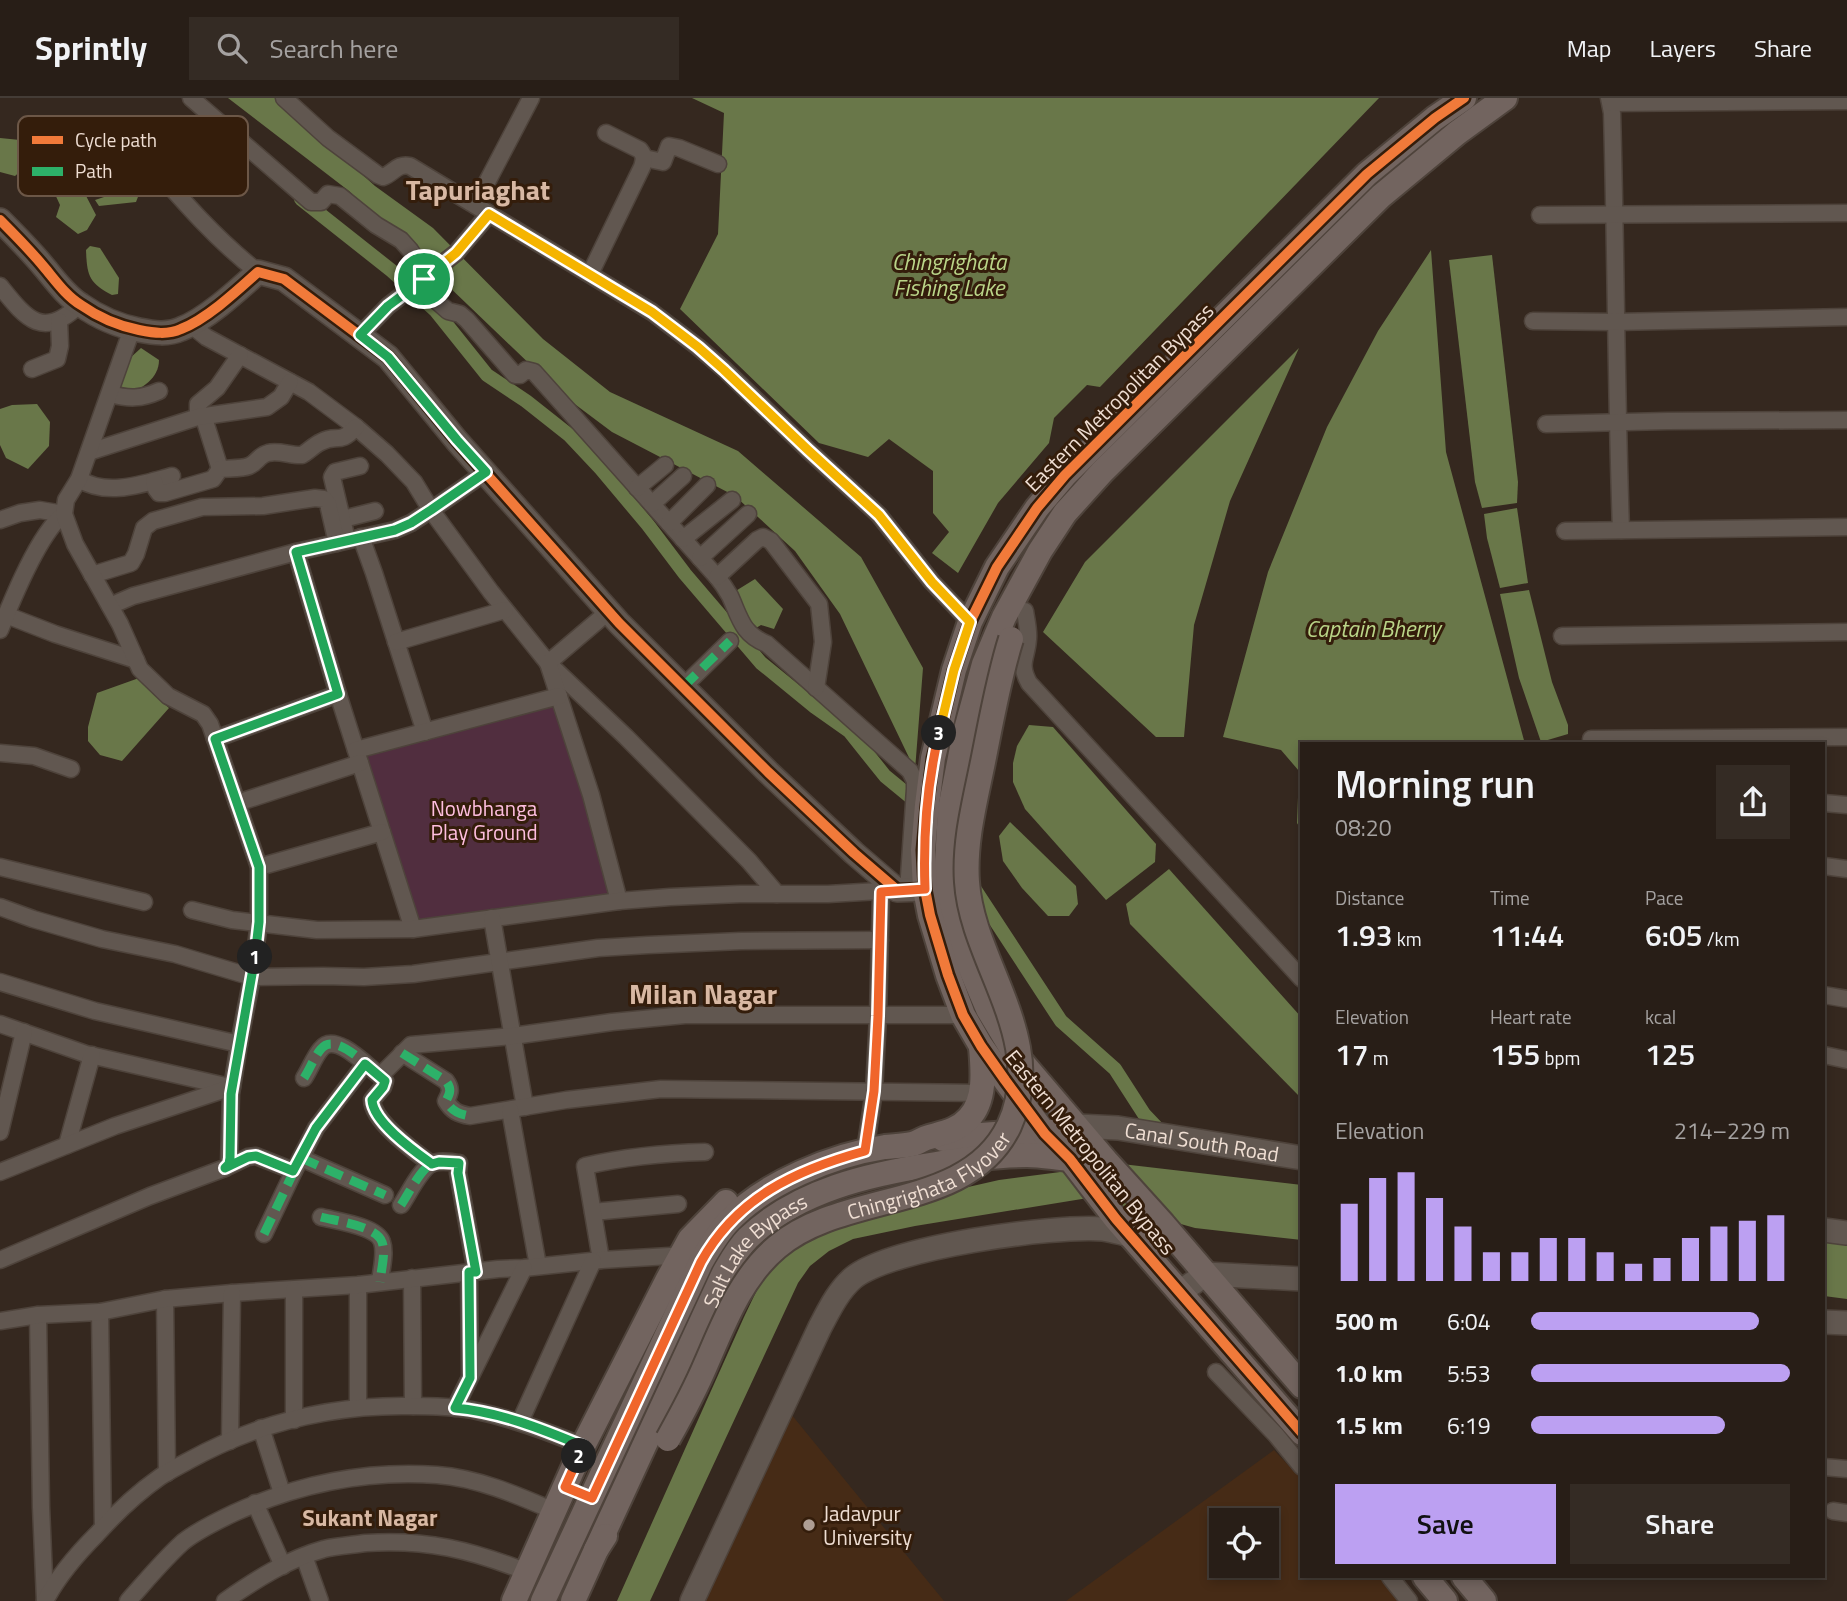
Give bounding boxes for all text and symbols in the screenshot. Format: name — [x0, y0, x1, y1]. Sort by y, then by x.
search box — [189, 17, 679, 80]
text: Sprintly — [35, 23, 147, 73]
icon: search — [213, 29, 251, 67]
text: Search here — [269, 29, 398, 68]
text: Map — [1567, 30, 1612, 66]
text: Layers — [1650, 30, 1716, 66]
text: Share — [1754, 30, 1812, 66]
legend — [18, 116, 248, 196]
text: Cycle path — [75, 125, 157, 154]
text: Path — [75, 156, 113, 185]
district label: Tapuriaghat — [406, 168, 550, 211]
water label: Chingrighata Fishing Lake — [892, 244, 1008, 305]
pin — [394, 249, 454, 309]
icon: arrive — [405, 260, 443, 298]
street label: Eastern Metropolitan Bypass — [1017, 295, 1221, 499]
water label: Captain Bherry — [1306, 611, 1443, 646]
pin: 3 — [922, 716, 956, 750]
text: 3 — [933, 718, 944, 747]
text: Morning run — [1335, 755, 1535, 813]
button: share — [1716, 765, 1790, 839]
park label: Nowbhanga Play Ground — [430, 792, 538, 848]
text: 08:20 — [1335, 810, 1392, 845]
text: Distance — [1335, 883, 1404, 912]
text: Time — [1490, 883, 1530, 912]
text: Pace — [1645, 883, 1683, 912]
text: 1.93 — [1335, 912, 1393, 958]
text: 11:44 — [1490, 912, 1564, 958]
text: 6:05 — [1645, 912, 1703, 958]
text: km — [1393, 924, 1422, 953]
text: /km — [1703, 924, 1740, 953]
pin: 1 — [238, 940, 272, 974]
text: 1 — [249, 942, 260, 971]
district label: Milan Nagar — [629, 972, 777, 1015]
text: Elevation — [1335, 1002, 1409, 1031]
text: Heart rate — [1490, 1002, 1572, 1031]
text: kcal — [1645, 1002, 1676, 1031]
text: 17 — [1335, 1031, 1369, 1077]
text: 155 — [1490, 1031, 1540, 1077]
text: 125 — [1645, 1031, 1695, 1077]
street label: Eastern Metropolitan Bypass — [998, 1042, 1184, 1262]
text: m — [1369, 1043, 1389, 1072]
text: bpm — [1540, 1043, 1580, 1072]
street label: Canal South Road — [1122, 1113, 1281, 1170]
text: Elevation — [1335, 1113, 1424, 1148]
text: 214–229 m — [1674, 1113, 1790, 1148]
street label: Chingrighata Flyover — [843, 1125, 1019, 1228]
street label: Salt Lake Bypass — [694, 1185, 813, 1313]
text: 500 m — [1335, 1304, 1398, 1339]
text: 6:04 — [1447, 1304, 1491, 1339]
text: 1.0 km — [1335, 1356, 1403, 1391]
text: 5:53 — [1447, 1356, 1491, 1391]
text: 1.5 km — [1335, 1408, 1403, 1443]
text: 6:19 — [1447, 1408, 1491, 1443]
pin: 2 — [562, 1438, 596, 1474]
text: 2 — [573, 1441, 584, 1470]
button: Save — [1335, 1484, 1556, 1564]
button: Share — [1570, 1484, 1790, 1564]
place label: Jadavpur University — [823, 1497, 912, 1553]
district label: Sukant Nagar — [302, 1500, 438, 1535]
map controls — [1209, 1508, 1279, 1578]
button: locate — [1209, 1508, 1279, 1578]
marker: Jadavpur University — [801, 1517, 817, 1533]

